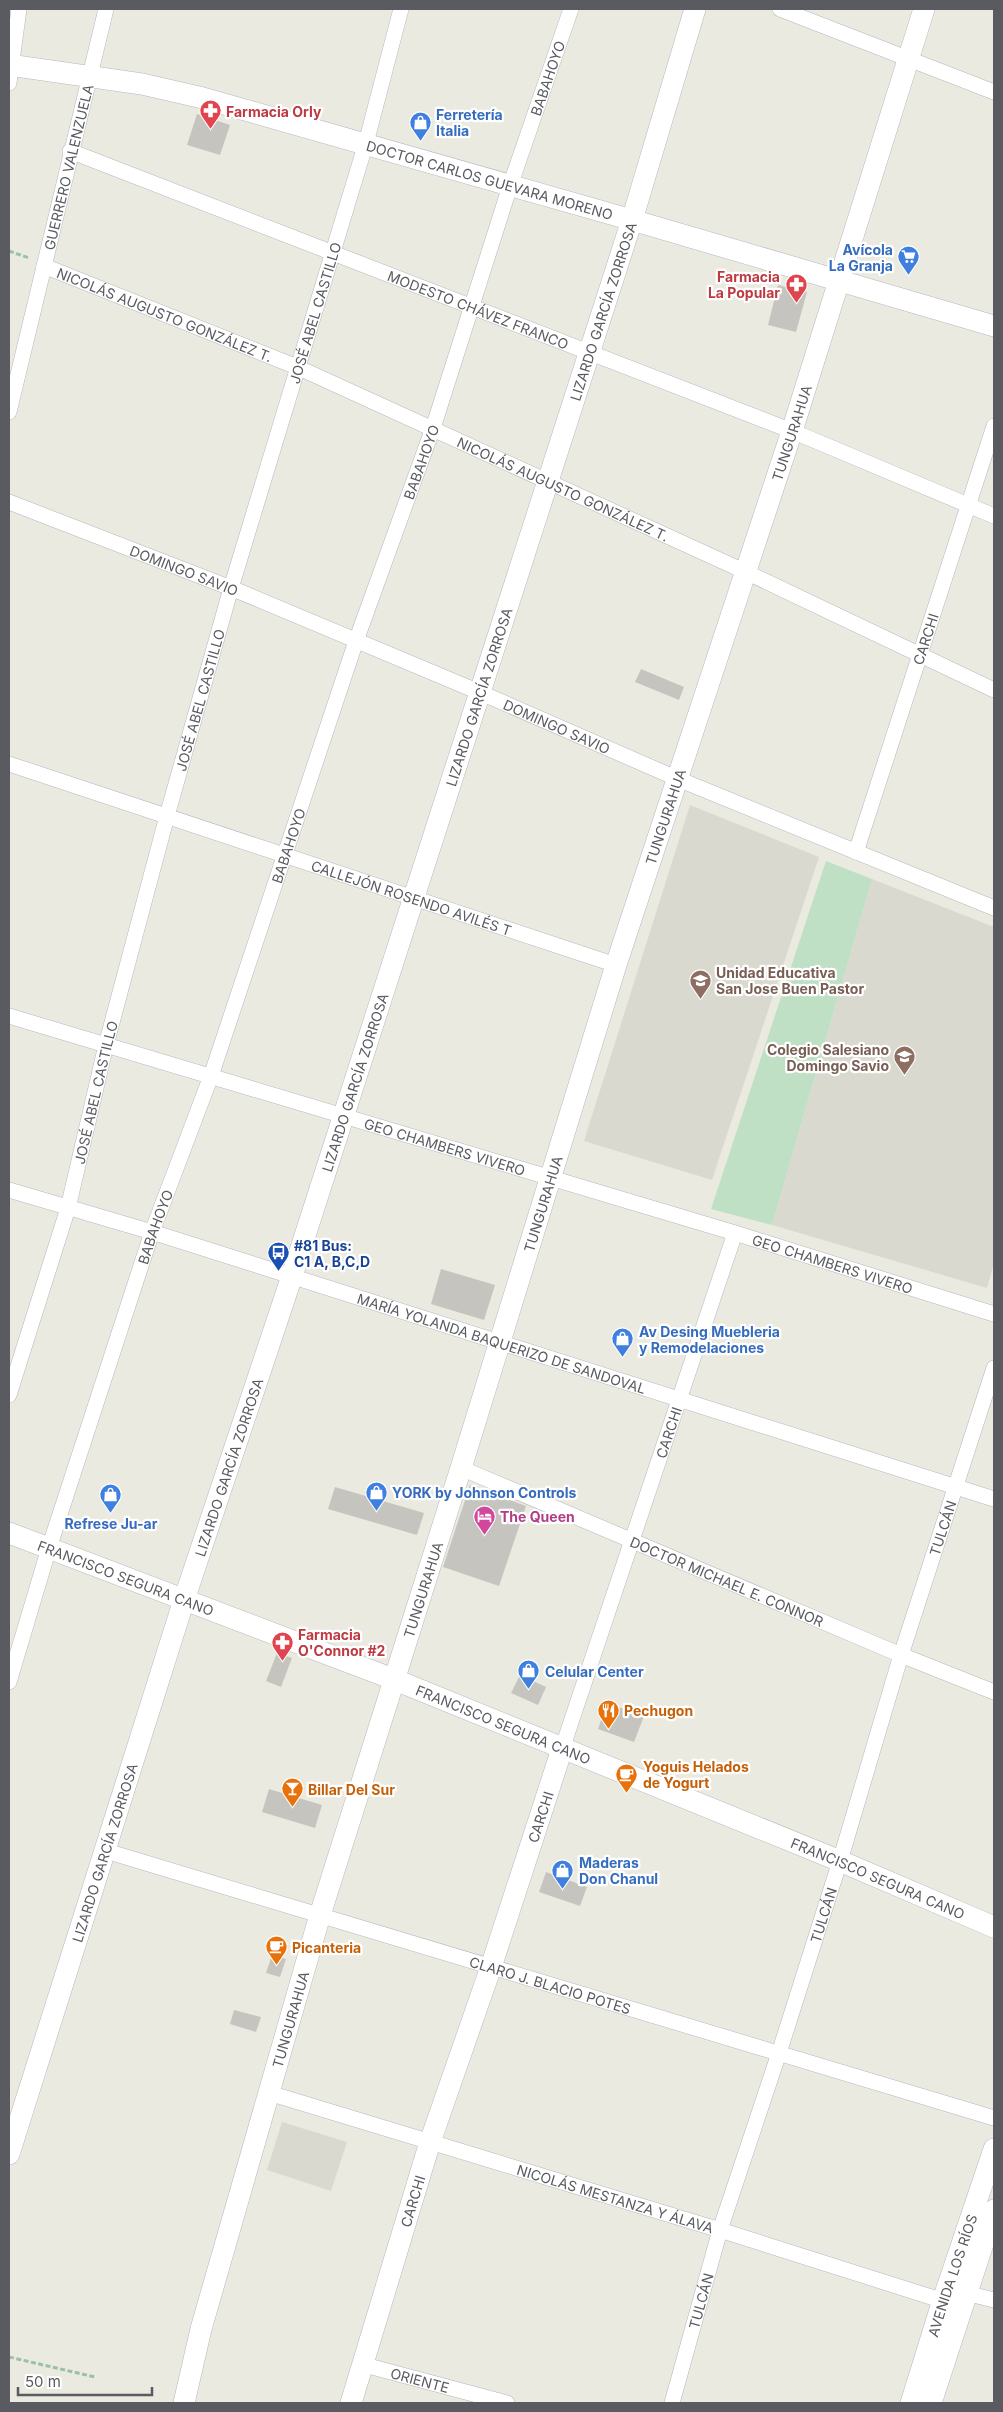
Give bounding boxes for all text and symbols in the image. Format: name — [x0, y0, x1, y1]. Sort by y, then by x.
street label: BABAHOYO — [526, 39, 568, 118]
street label: GUERRERO VALENZUELA — [40, 82, 96, 252]
pharmacy icon: Farmacia Orly — [198, 99, 222, 130]
place label: Farmacia Orly — [226, 103, 322, 120]
place label: Ferretería Italia — [436, 106, 503, 139]
shop icon: Ferretería Italia — [408, 110, 432, 141]
street label: DOCTOR CARLOS GUEVARA MORENO — [364, 136, 615, 223]
street label: LIZARDO GARCÍA ZORROSA — [566, 219, 639, 403]
street label: JOSÉ ABEL CASTILLO — [285, 240, 344, 385]
place label: Avícola La Granja — [829, 241, 893, 274]
supermarket icon: Avícola La Granja — [897, 245, 921, 276]
street label: NICOLÁS AUGUSTO GONZÁLEZ T. — [54, 264, 275, 365]
street label: MODESTO CHÁVEZ FRANCO — [385, 267, 571, 352]
place label: Farmacia La Popular — [708, 268, 780, 301]
pharmacy icon: Farmacia La Popular — [784, 272, 808, 303]
street label: TUNGURAHUA — [768, 382, 815, 483]
street label: BABAHOYO — [399, 422, 442, 501]
street label: NICOLÁS AUGUSTO GONZÁLEZ T. — [455, 433, 672, 544]
street label: DOMINGO SAVIO — [128, 541, 241, 599]
street label: LIZARDO GARCÍA ZORROSA — [442, 605, 515, 788]
street label: CARCHI — [909, 611, 941, 667]
street label: JOSÉ ABEL CASTILLO — [172, 627, 228, 773]
street label: DOMINGO SAVIO — [501, 695, 613, 757]
street label: TUNGURAHUA — [641, 766, 689, 867]
street label: BABAHOYO — [267, 806, 308, 885]
street label: CALLEJÓN ROSENDO AVILÉS T — [309, 856, 514, 938]
place label: Unidad Educativa San Jose Buen Pastor — [716, 964, 864, 997]
school or university icon: Unidad Educativa San Jose Buen Pastor — [688, 968, 712, 999]
street label: LIZARDO GARCÍA ZORROSA — [318, 990, 391, 1174]
street label: JOSÉ ABEL CASTILLO — [70, 1019, 121, 1166]
place label: Colegio Salesiano Domingo Savio — [767, 1041, 889, 1074]
school or university icon: Colegio Salesiano Domingo Savio — [893, 1045, 917, 1076]
street label: GEO CHAMBERS VIVERO — [362, 1114, 528, 1178]
street label: TUNGURAHUA — [520, 1153, 565, 1254]
street label: BABAHOYO — [134, 1187, 176, 1266]
street label: GEO CHAMBERS VIVERO — [750, 1230, 915, 1297]
place label: #81 Bus: C1 A, B,C,D — [294, 1237, 370, 1270]
bus stop icon: #81 Bus: C1 A, B,C,D — [266, 1241, 290, 1272]
street label: MARÍA YOLANDA BAQUERIZO DE SANDOVAL — [355, 1289, 648, 1397]
place label: Av Desing Muebleria y Remodelaciones — [639, 1323, 780, 1356]
shop icon: Av Desing Muebleria y Remodelaciones — [611, 1327, 635, 1358]
street label: LIZARDO GARCÍA ZORROSA — [191, 1376, 266, 1558]
street label: CARCHI — [652, 1404, 685, 1460]
shop icon: YORK by Johnson Controls — [364, 1480, 388, 1511]
shop icon: Refrese Ju-ar — [99, 1483, 123, 1514]
place label: YORK by Johnson Controls — [392, 1484, 576, 1501]
street label: TULCÁN — [925, 1498, 959, 1558]
hotel icon: The Queen — [472, 1504, 496, 1535]
place label: The Queen — [500, 1508, 575, 1525]
place label: Refrese Ju-ar — [65, 1515, 158, 1532]
street label: DOCTOR MICHAEL E. CONNOR — [628, 1532, 826, 1630]
street label: FRANCISCO SEGURA CANO — [35, 1536, 216, 1619]
street label: TUNGURAHUA — [400, 1539, 446, 1640]
place label: Farmacia O'Connor #2 — [298, 1626, 386, 1659]
pharmacy icon: Farmacia O'Connor #2 — [270, 1630, 294, 1661]
shop icon: Celular Center — [517, 1659, 541, 1690]
place label: Celular Center — [545, 1663, 644, 1680]
street label: FRANCISCO SEGURA CANO — [413, 1681, 593, 1767]
restaurant icon: Pechugon — [596, 1698, 620, 1729]
place label: Pechugon — [624, 1702, 693, 1719]
place label: Yoguis Helados de Yogurt — [643, 1758, 749, 1791]
street label: LIZARDO GARCÍA ZORROSA — [68, 1761, 141, 1944]
cafe icon: Yoguis Helados de Yogurt — [615, 1762, 639, 1793]
bar icon: Billar Del Sur — [280, 1777, 304, 1808]
place label: Billar Del Sur — [308, 1781, 395, 1798]
street label: CARCHI — [524, 1789, 556, 1845]
street label: FRANCISCO SEGURA CANO — [789, 1833, 968, 1922]
place label: Maderas Don Chanul — [579, 1854, 658, 1887]
shop icon: Maderas Don Chanul — [551, 1858, 575, 1889]
street label: TULCÁN — [806, 1885, 840, 1945]
cafe icon: Picanteria — [264, 1935, 288, 1966]
place label: Picanteria — [292, 1939, 361, 1956]
street label: CLARO J. BLACIO POTES — [468, 1952, 633, 2017]
street label: TUNGURAHUA — [268, 1969, 312, 2070]
street label: NICOLÁS MESTANZA Y ÁLAVA — [515, 2160, 716, 2236]
street label: CARCHI — [396, 2173, 428, 2229]
street label: AVENIDA LOS RÍOS — [924, 2212, 980, 2339]
street label: TULCÁN — [685, 2271, 716, 2331]
scale bar — [18, 2364, 151, 2396]
street label: ORIENTE — [389, 2364, 451, 2396]
text: 50 m — [25, 2372, 61, 2391]

